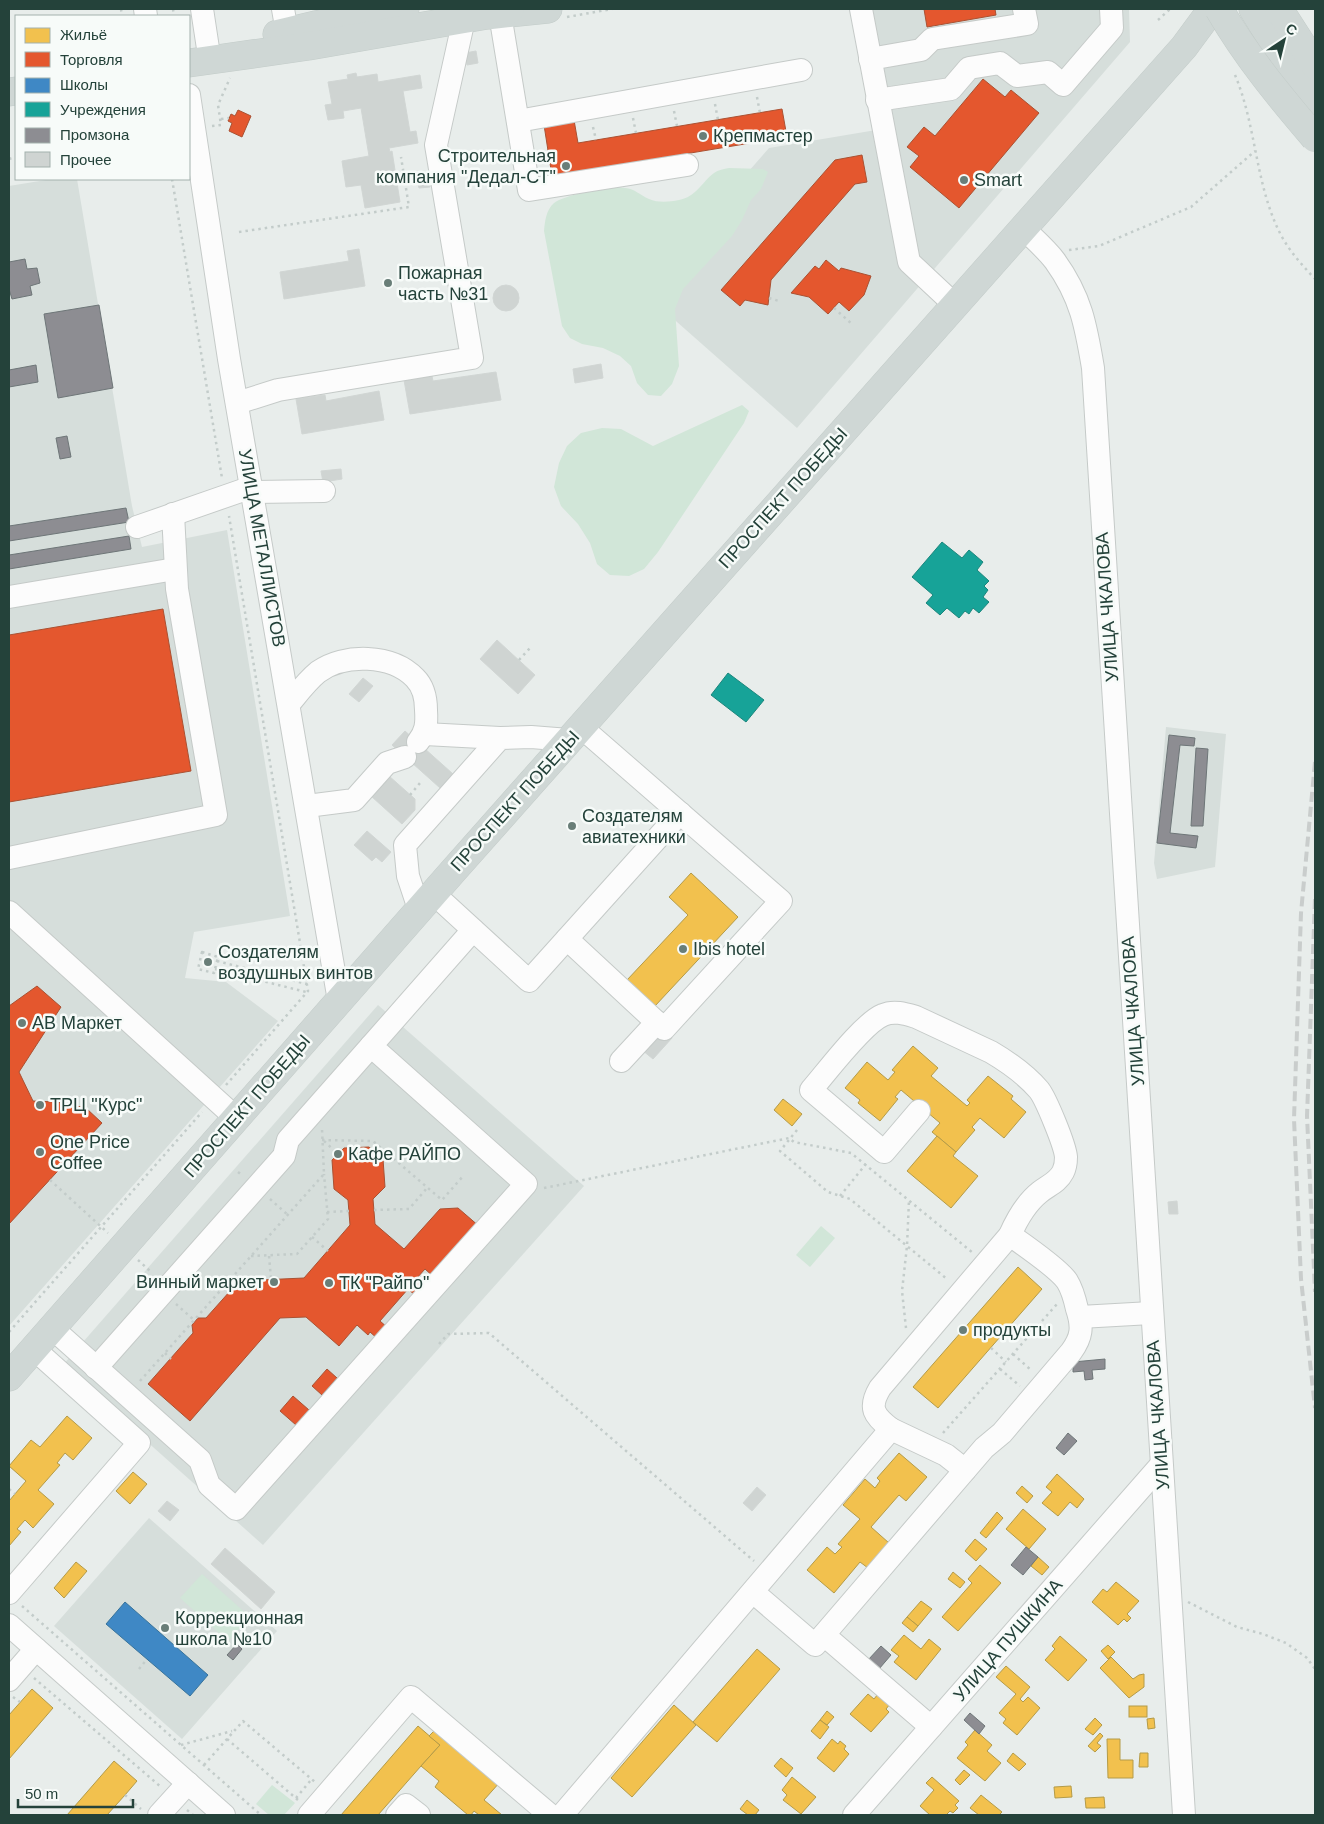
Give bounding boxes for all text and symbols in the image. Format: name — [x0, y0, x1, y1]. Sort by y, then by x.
legend — [15, 15, 190, 180]
north arrow — [1259, 15, 1309, 65]
text: С — [1283, 20, 1300, 39]
text: Жильё — [60, 26, 107, 43]
text: Торговля — [60, 51, 123, 68]
text: Школы — [60, 76, 108, 93]
text: Учреждения — [60, 101, 146, 118]
text: Промзона — [60, 126, 130, 143]
place label: Крепмастер — [713, 126, 813, 146]
marker: Крепмастер — [697, 130, 709, 142]
place label: Строительная компания "Дедал-СТ" — [376, 146, 556, 187]
text: Прочее — [60, 151, 112, 168]
marker: Строительная компания "Дедал-СТ" — [560, 160, 572, 172]
place label: Smart — [974, 170, 1022, 190]
marker: Smart — [958, 174, 970, 186]
place label: Пожарная часть №31 — [398, 263, 488, 304]
marker: Пожарная часть №31 — [382, 277, 394, 289]
street label: ПРОСПЕКТ ПОБЕДЫ — [715, 424, 851, 572]
street label: УЛИЦА МЕТАЛЛИСТОВ — [235, 447, 289, 649]
street label: УЛИЦА ЧКАЛОВА — [1092, 531, 1122, 683]
street label: ПРОСПЕКТ ПОБЕДЫ — [447, 727, 583, 875]
place label: Создателям авиатехники — [582, 806, 686, 847]
marker: Создателям авиатехники — [566, 820, 578, 832]
street label: УЛИЦА ЧКАЛОВА — [1118, 935, 1148, 1087]
place label: Ibis hotel — [693, 939, 765, 959]
place label: Создателям воздушных винтов — [218, 942, 373, 983]
marker: Ibis hotel — [677, 943, 689, 955]
marker: Создателям воздушных винтов — [202, 956, 214, 968]
place label: АВ Маркет — [32, 1013, 122, 1033]
marker: АВ Маркет — [16, 1017, 28, 1029]
street label: ПРОСПЕКТ ПОБЕДЫ — [180, 1031, 314, 1181]
place label: ТРЦ "Курс" — [50, 1095, 142, 1115]
marker: ТРЦ "Курс" — [34, 1099, 46, 1111]
place label: One Price Coffee — [50, 1132, 130, 1173]
place label: Кафе РАЙПО — [348, 1143, 461, 1164]
marker: One Price Coffee — [34, 1146, 46, 1158]
marker: Кафе РАЙПО — [332, 1148, 344, 1160]
place label: Винный маркет — [136, 1272, 264, 1292]
place label: ТК "Райпо" — [339, 1273, 430, 1293]
marker: Винный маркет — [268, 1276, 280, 1288]
marker: ТК "Райпо" — [323, 1277, 335, 1289]
place label: продукты — [973, 1320, 1051, 1340]
marker: продукты — [957, 1324, 969, 1336]
street label: УЛИЦА ЧКАЛОВА — [1143, 1339, 1173, 1491]
street label: УЛИЦА ПУШКИНА — [950, 1575, 1066, 1705]
place label: Коррекционная школа №10 — [175, 1608, 303, 1649]
marker: Коррекционная школа №10 — [159, 1622, 171, 1634]
scale bar — [18, 1776, 132, 1808]
text: 50 m — [25, 1785, 58, 1802]

